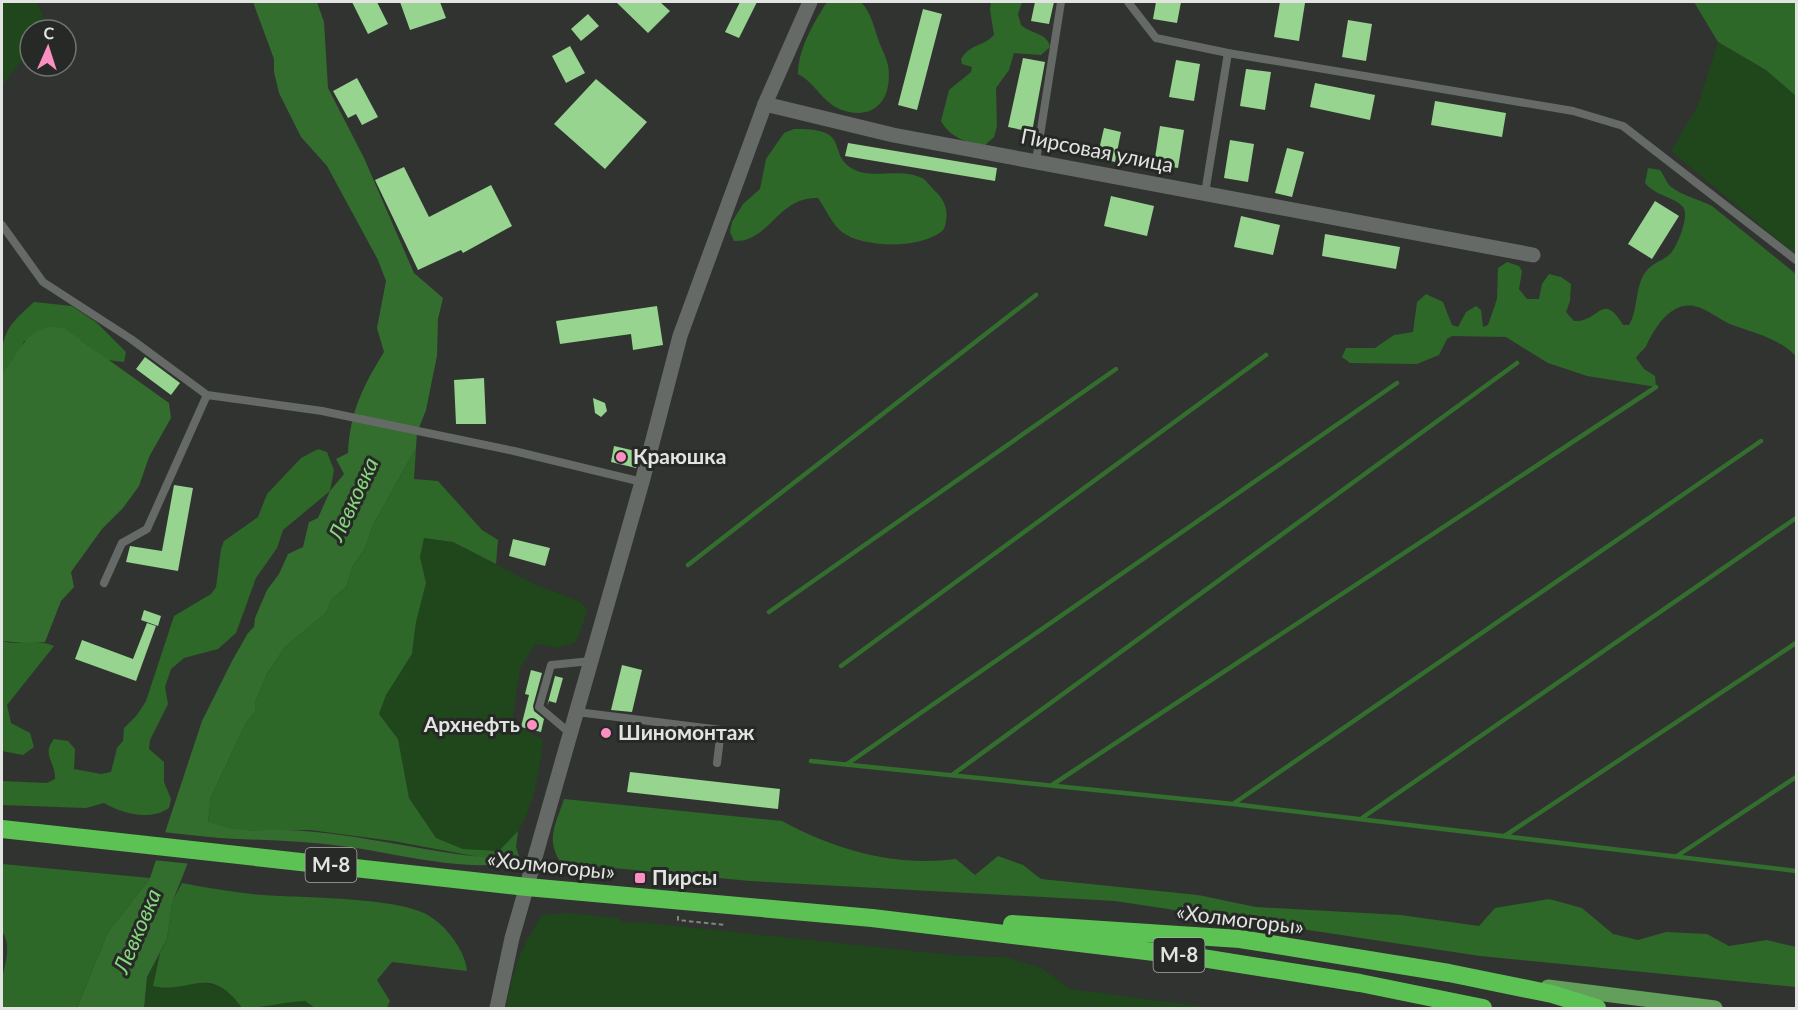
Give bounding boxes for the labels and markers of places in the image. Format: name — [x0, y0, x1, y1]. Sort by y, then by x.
place label: Краюшка — [633, 443, 726, 468]
marker: Краюшка — [614, 450, 628, 464]
place label: Архнефть — [423, 711, 520, 736]
marker: Архнефть — [525, 718, 539, 732]
place label: Шиномонтаж — [618, 719, 755, 744]
marker: Шиномонтаж — [599, 726, 613, 740]
place label: Пирсы — [652, 864, 717, 889]
marker: Пирсы — [633, 871, 647, 885]

